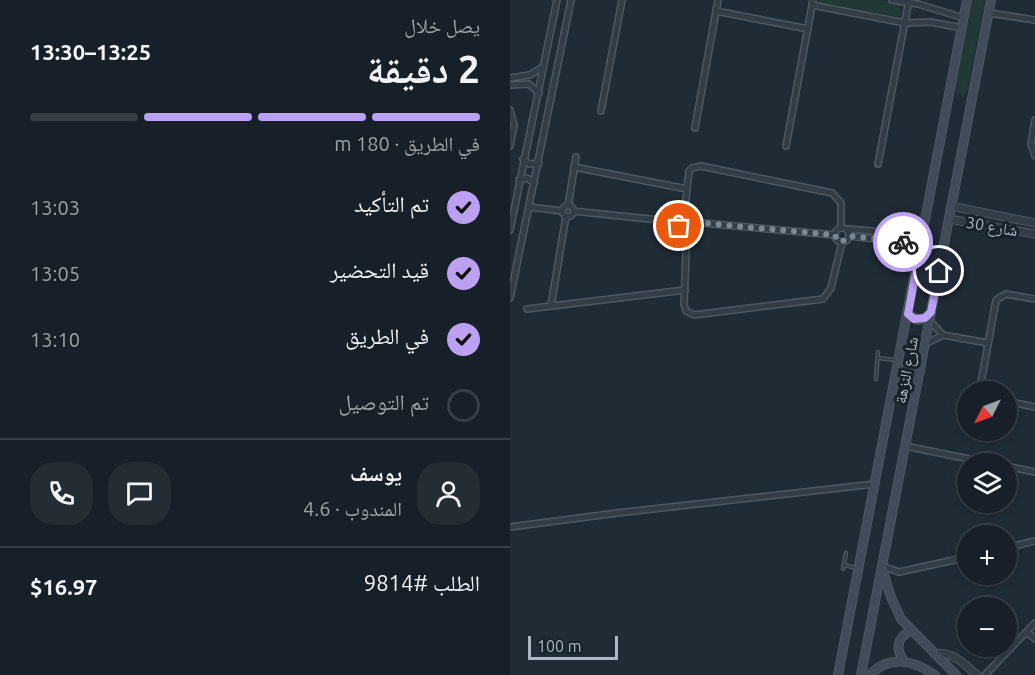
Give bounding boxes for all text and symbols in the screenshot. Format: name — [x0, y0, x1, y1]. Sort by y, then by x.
text: يصل خلال — [404, 14, 480, 37]
text: 13:25–13:30 — [30, 39, 151, 64]
text: 2 دقيقة — [367, 47, 480, 90]
text: في الطريق · 180 m — [334, 132, 480, 155]
text: تم التأكيد — [354, 191, 429, 216]
icon: check — [447, 191, 480, 224]
text: 13:03 — [30, 196, 80, 219]
pin — [653, 200, 704, 251]
icon: bag — [662, 209, 695, 242]
courier — [873, 212, 933, 272]
street label: شارع 30 — [964, 213, 1019, 241]
icon: bike — [887, 226, 920, 259]
pin — [913, 245, 964, 296]
icon: home — [922, 254, 955, 287]
text: قيد التحضير — [330, 257, 429, 282]
icon: check — [447, 257, 480, 290]
text: 13:05 — [30, 262, 80, 285]
text: في الطريق — [345, 323, 429, 348]
icon: check — [447, 323, 480, 356]
text: 13:10 — [30, 328, 80, 351]
street label: شارع النزهة — [891, 335, 923, 405]
north arrow — [957, 381, 1017, 441]
map controls — [957, 381, 1017, 657]
text: تم التوصيل — [338, 389, 429, 414]
button: layers — [957, 453, 1017, 513]
text: يوسف — [350, 460, 402, 485]
button: phone — [30, 462, 93, 525]
button: chat — [108, 462, 171, 525]
button: person — [417, 462, 480, 525]
text: المندوب · 4.6 — [303, 497, 402, 520]
button: + — [957, 525, 1017, 585]
text: الطلب #9814 — [364, 570, 480, 595]
text: $16.97 — [30, 574, 97, 599]
button: − — [957, 597, 1017, 657]
scale bar — [528, 633, 618, 660]
text: 100 m — [537, 637, 582, 655]

